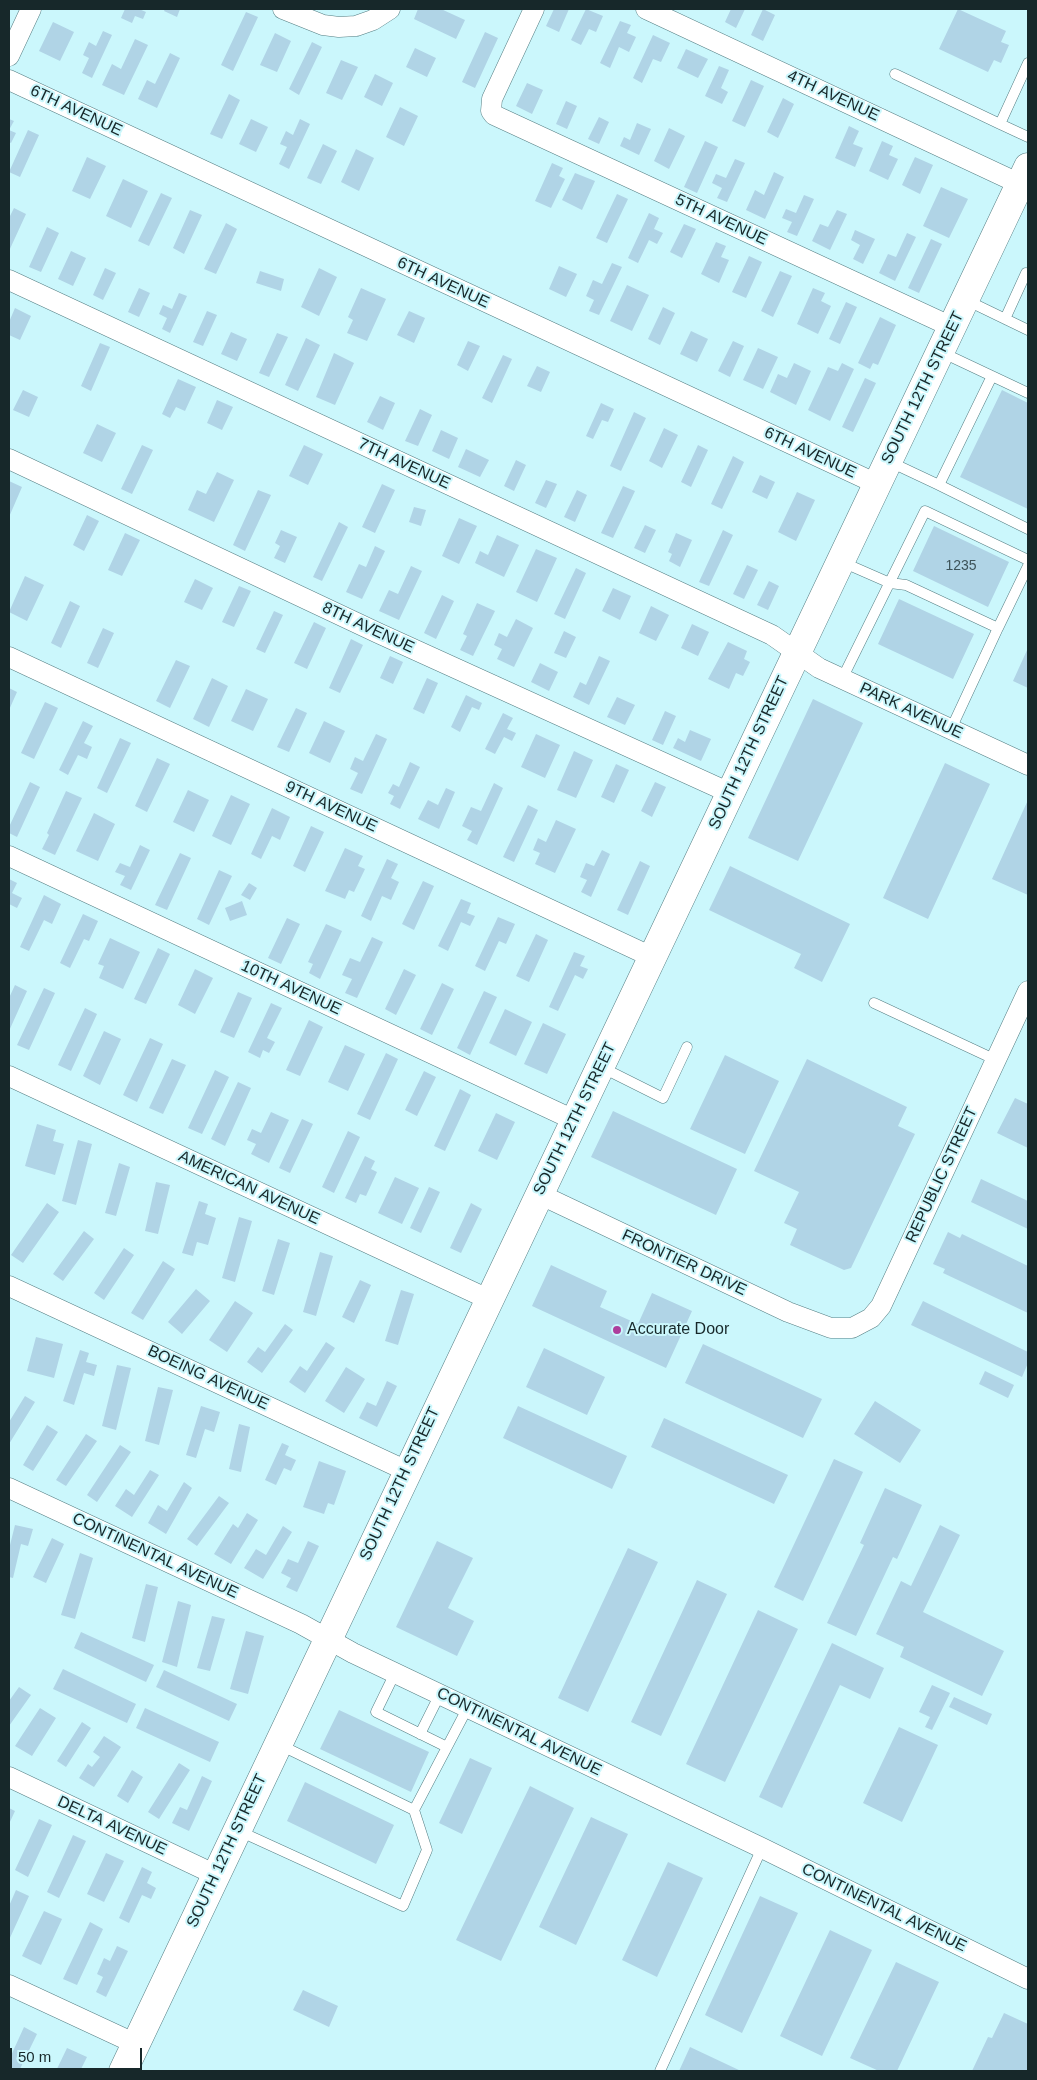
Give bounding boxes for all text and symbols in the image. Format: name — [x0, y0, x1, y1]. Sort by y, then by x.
street label: 4TH AVENUE — [784, 66, 882, 126]
street label: 6TH AVENUE — [27, 81, 125, 141]
street label: 5TH AVENUE — [672, 190, 770, 250]
street label: 6TH AVENUE — [394, 253, 492, 313]
street label: SOUTH 12TH STREET — [878, 309, 968, 467]
street label: 6TH AVENUE — [761, 423, 859, 483]
street label: 7TH AVENUE — [355, 434, 453, 494]
house number: 1235 — [945, 558, 977, 574]
street label: 8TH AVENUE — [319, 598, 417, 658]
street label: SOUTH 12TH STREET — [705, 673, 793, 833]
street label: PARK AVENUE — [856, 679, 966, 743]
street label: 9TH AVENUE — [282, 777, 380, 837]
street label: 10TH AVENUE — [238, 956, 344, 1020]
street label: SOUTH 12TH STREET — [530, 1040, 620, 1198]
street label: REPUBLIC STREET — [902, 1104, 982, 1246]
street label: AMERICAN AVENUE — [175, 1147, 323, 1229]
street label: FRONTIER DRIVE — [619, 1226, 749, 1300]
place label: Accurate Door — [627, 1320, 729, 1340]
marker: Accurate Door — [611, 1324, 623, 1336]
street label: BOEING AVENUE — [144, 1342, 272, 1414]
street label: SOUTH 12TH STREET — [356, 1404, 444, 1564]
street label: CONTINENTAL AVENUE — [69, 1509, 241, 1603]
street label: CONTINENTAL AVENUE — [434, 1684, 604, 1780]
street label: SOUTH 12TH STREET — [183, 1771, 271, 1931]
street label: DELTA AVENUE — [54, 1792, 170, 1860]
street label: CONTINENTAL AVENUE — [799, 1860, 969, 1956]
scale bar — [12, 2038, 145, 2070]
text: 50 m — [18, 2048, 51, 2065]

